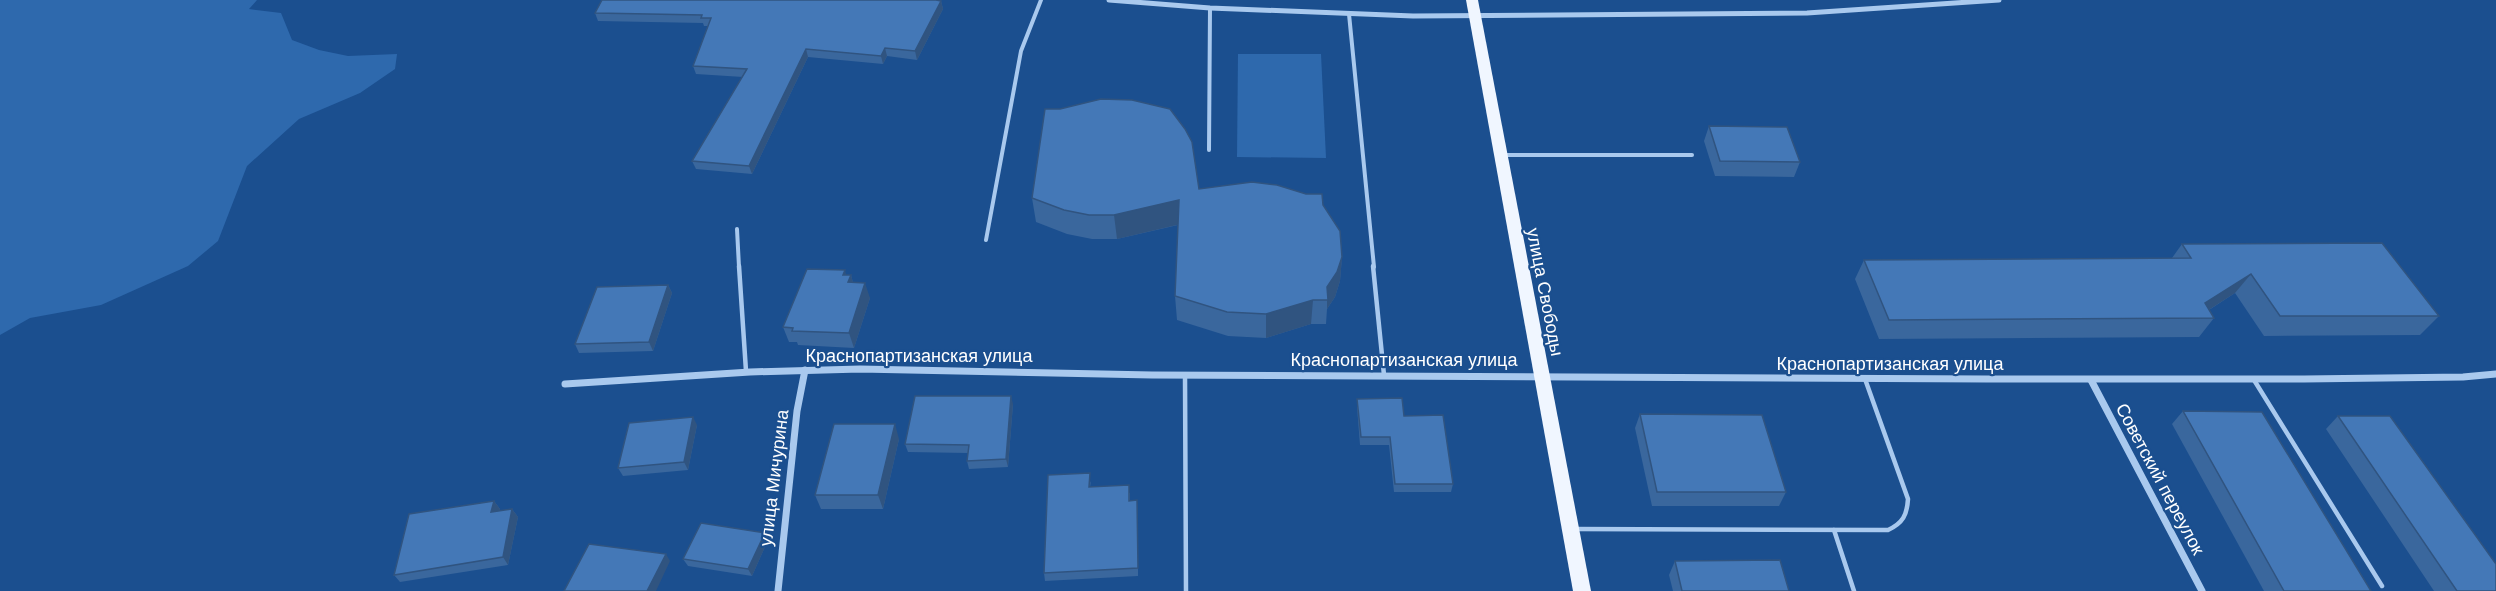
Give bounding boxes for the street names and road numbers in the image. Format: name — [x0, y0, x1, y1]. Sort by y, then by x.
street label: улица Свободы — [1523, 226, 1567, 358]
street label: Краснопартизанская улица — [806, 346, 1033, 366]
street label: Краснопартизанская улица — [1291, 350, 1518, 370]
street label: Краснопартизанская улица — [1777, 354, 2004, 374]
street label: Советский переулок — [2112, 400, 2208, 558]
street label: улица Мичурина — [756, 407, 792, 548]

